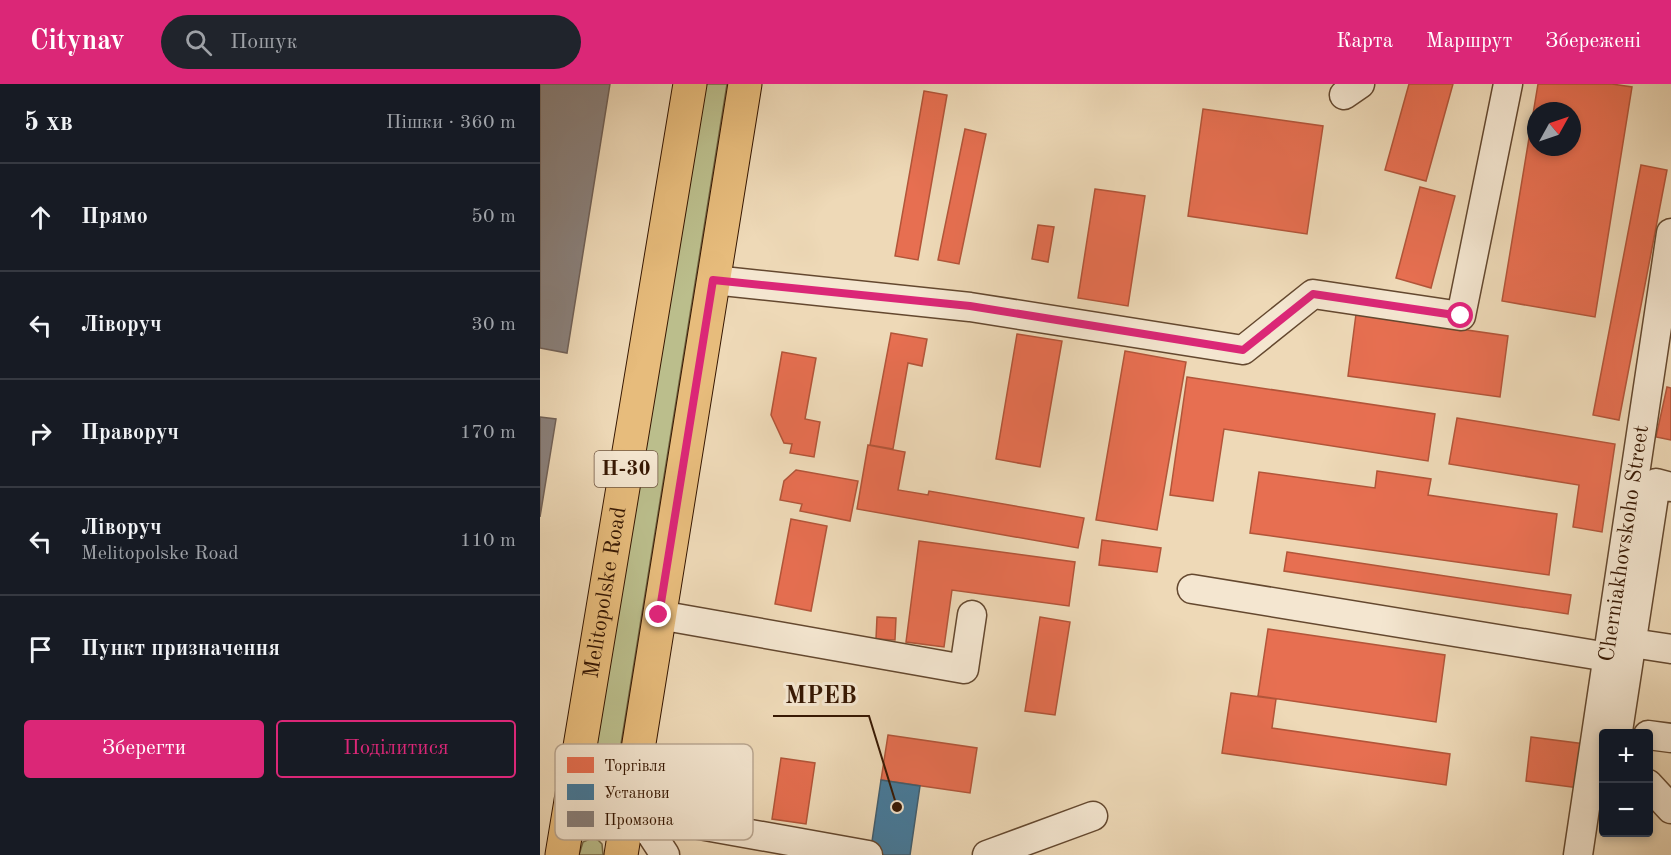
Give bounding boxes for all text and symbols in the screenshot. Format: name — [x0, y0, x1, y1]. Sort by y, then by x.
search box — [161, 15, 581, 69]
icon: search — [182, 26, 215, 59]
text: Citynav — [30, 28, 125, 56]
text: Пошук — [230, 31, 298, 53]
text: Карта — [1336, 31, 1393, 52]
text: Маршрут — [1426, 31, 1512, 52]
text: Збережені — [1545, 31, 1641, 52]
north arrow — [1527, 102, 1581, 156]
text: 5 хв — [24, 110, 73, 136]
text: Пішки · 360 m — [386, 113, 516, 133]
icon: ahead — [24, 201, 57, 234]
text: Прямо — [81, 206, 148, 228]
text: 50 m — [471, 207, 516, 227]
route start — [1447, 302, 1473, 328]
icon: left — [24, 309, 57, 342]
text: Ліворуч — [81, 314, 162, 336]
text: 30 m — [471, 315, 516, 335]
icon: right — [24, 417, 57, 450]
text: Праворуч — [81, 422, 179, 444]
text: 170 m — [460, 423, 516, 443]
street label: Cherniakhovskoho Street — [1596, 424, 1653, 663]
road number: Н-30 — [594, 451, 658, 487]
street label: Melitopolske Road — [580, 505, 631, 680]
text: Ліворуч — [81, 517, 162, 539]
icon: left — [24, 525, 57, 558]
text: 110 m — [460, 531, 516, 551]
text: Melitopolske Road — [81, 544, 239, 564]
route end — [645, 601, 671, 627]
icon: arrive — [24, 633, 57, 666]
text: Пункт призначення — [81, 638, 280, 660]
callout: МРЕВ — [773, 674, 869, 716]
text: МРЕВ — [785, 685, 857, 709]
button: Зберегти — [24, 720, 264, 778]
button: Поділитися — [276, 720, 516, 778]
map controls — [1599, 729, 1653, 837]
button: + — [1599, 729, 1653, 783]
legend — [555, 744, 753, 840]
text: Торгівля — [604, 759, 666, 775]
button: − — [1599, 783, 1653, 837]
text: Установи — [604, 786, 670, 802]
text: Промзона — [604, 813, 674, 829]

